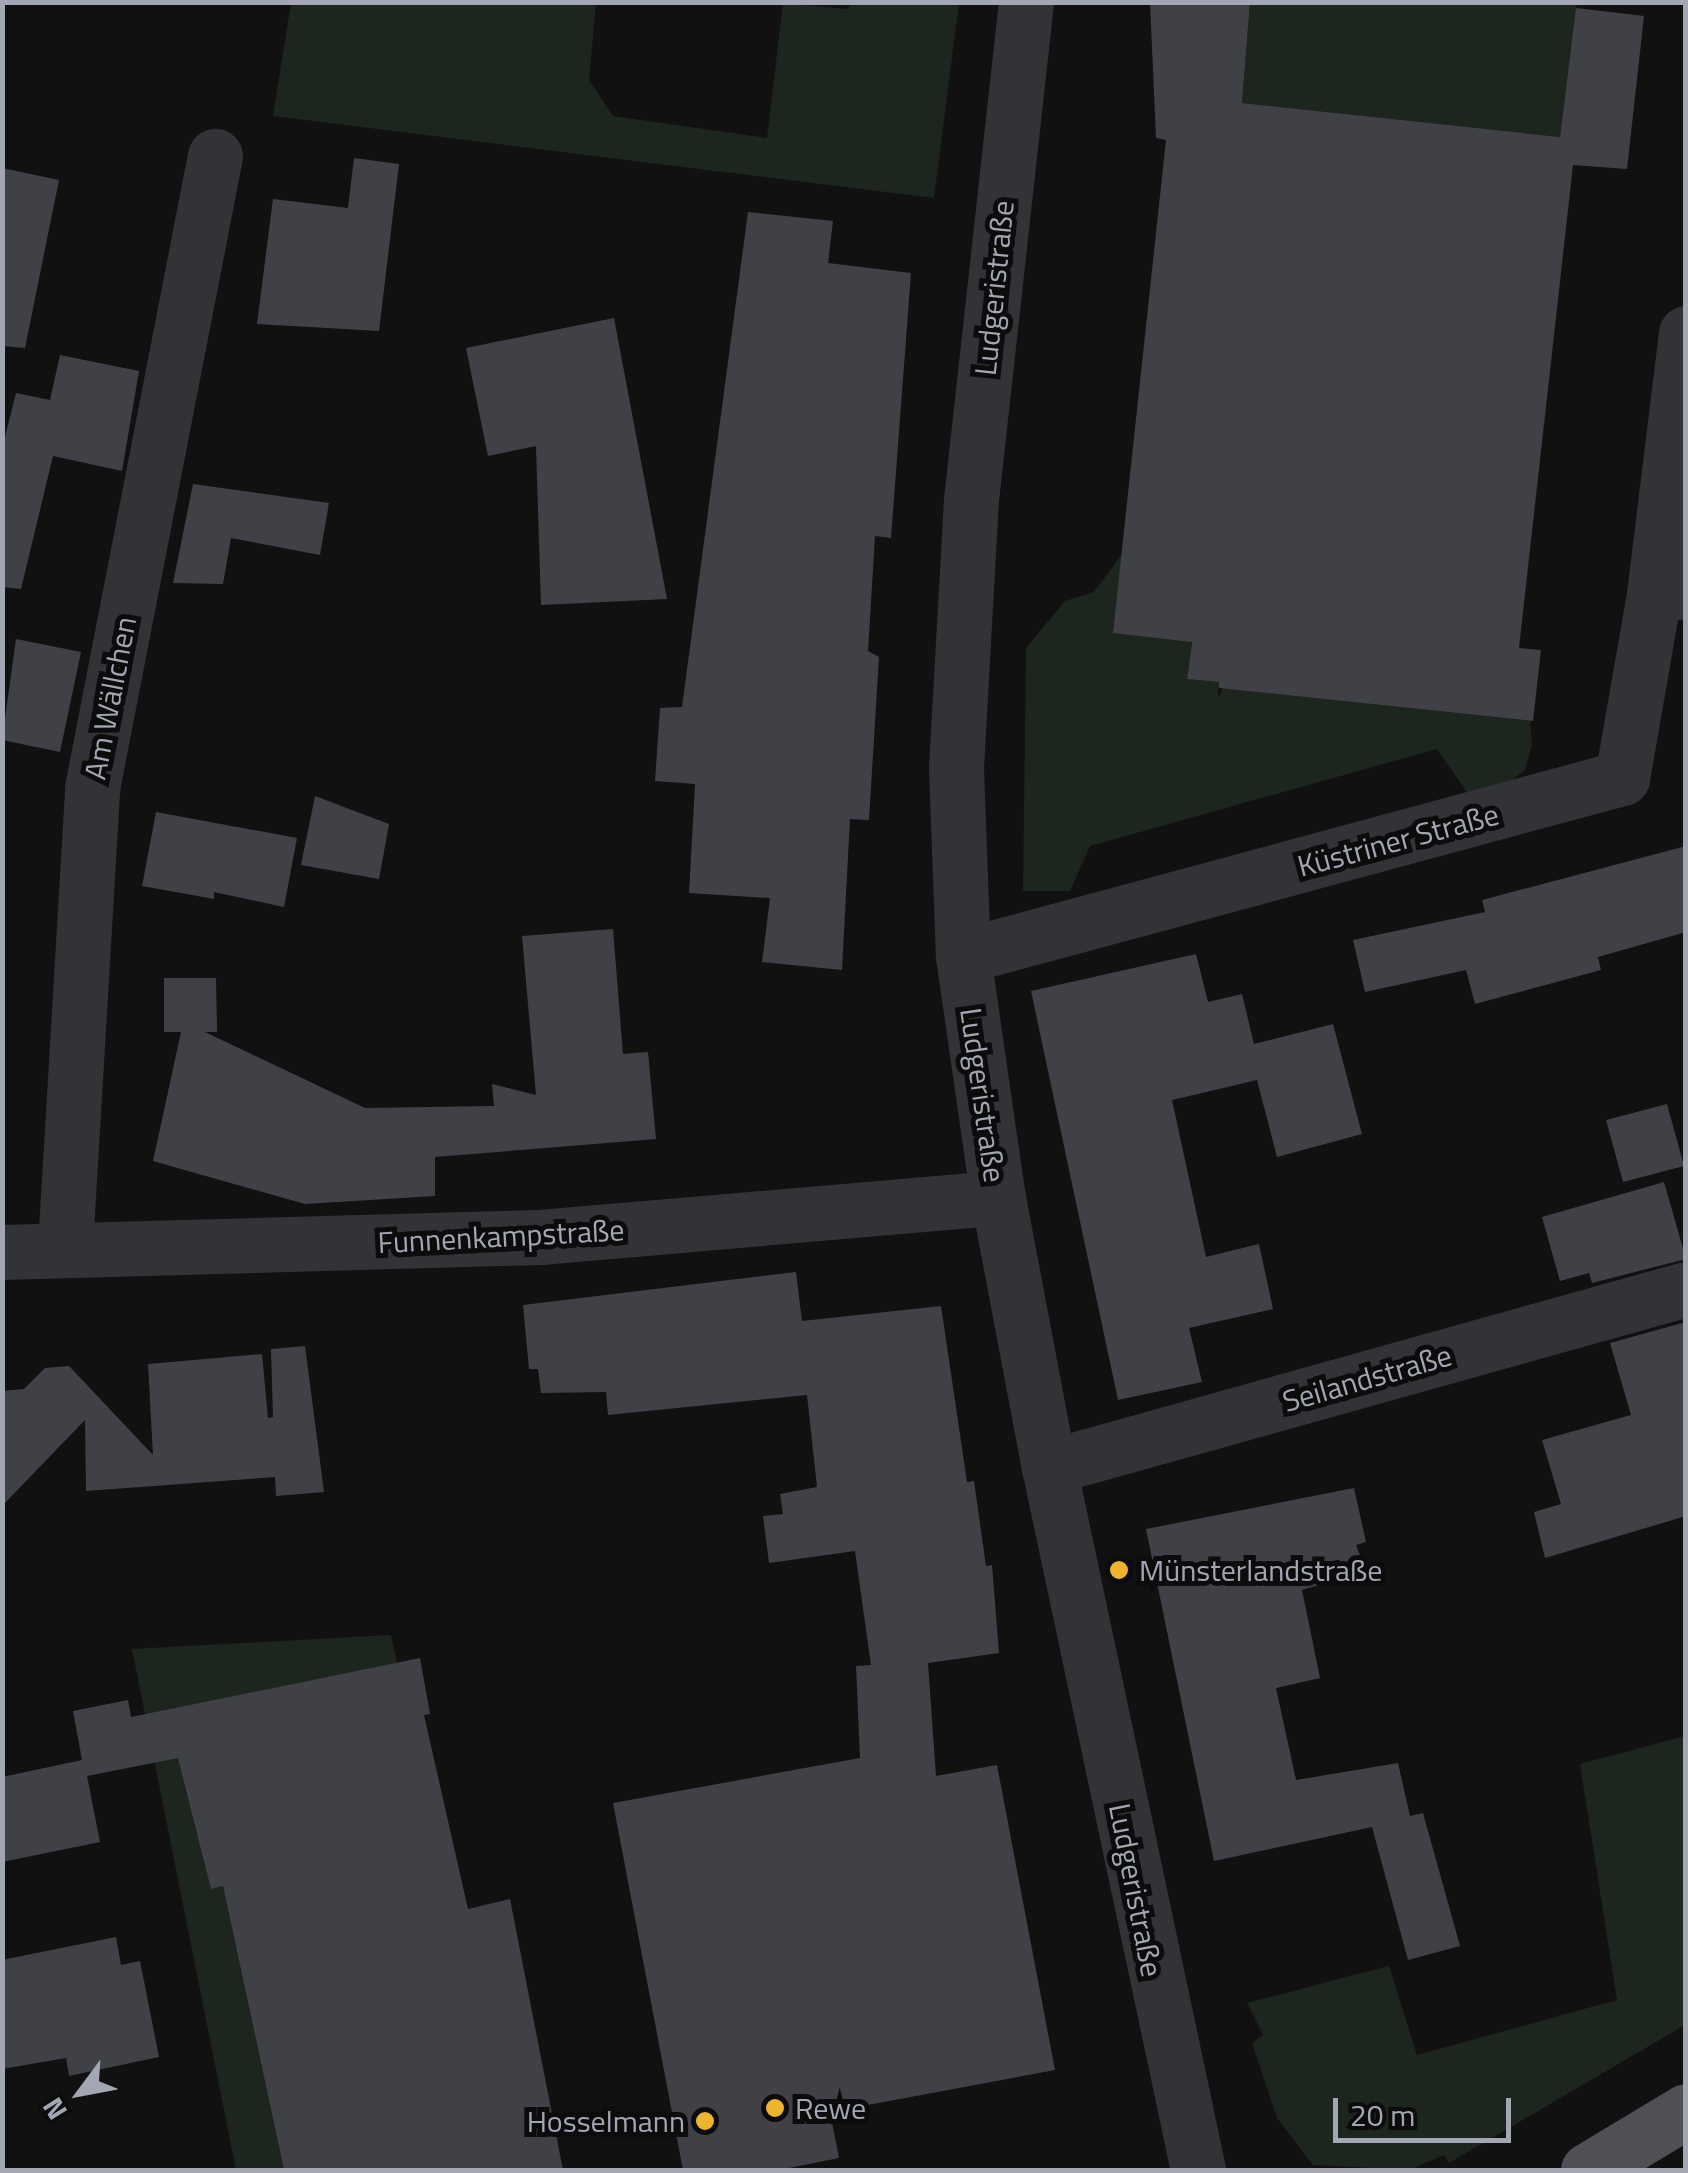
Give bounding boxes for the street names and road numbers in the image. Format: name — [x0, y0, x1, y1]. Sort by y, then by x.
street label: Ludgeristraße — [967, 199, 1021, 377]
street label: Am Wällchen — [77, 614, 143, 782]
street label: Küstriner Straße — [1294, 796, 1502, 884]
street label: Ludgeristraße — [953, 1005, 1013, 1185]
street label: Funnenkampstraße — [377, 1212, 625, 1260]
street label: Seilandstraße — [1278, 1337, 1456, 1419]
street label: Ludgeristraße — [1102, 1800, 1170, 1980]

